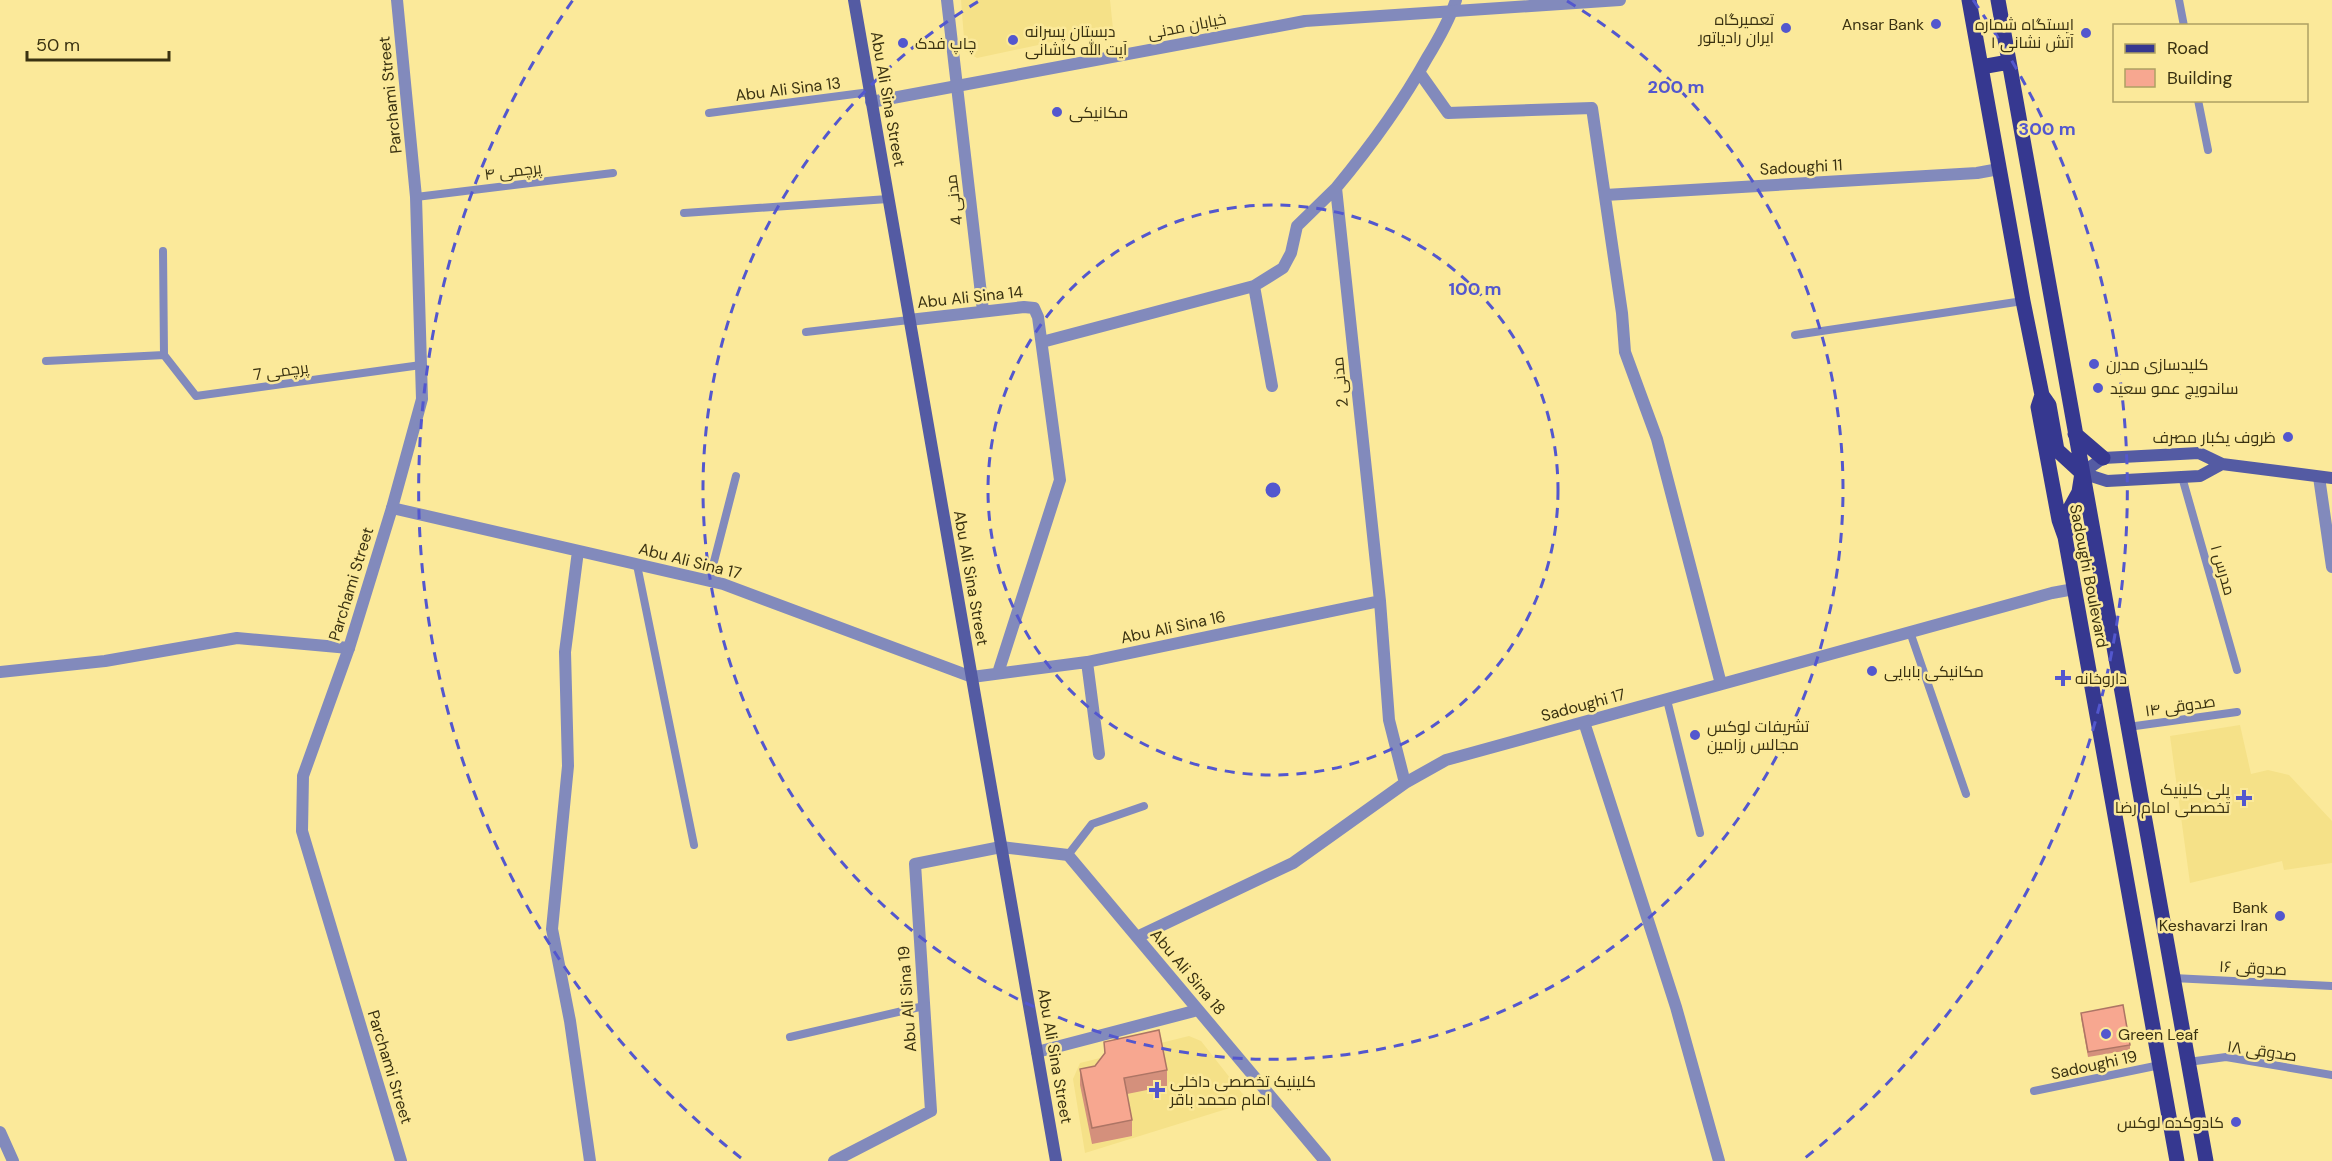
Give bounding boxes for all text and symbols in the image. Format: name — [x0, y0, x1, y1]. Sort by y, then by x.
street label: خیابان مدنی — [1146, 8, 1228, 44]
place label: تعمیرگاه ایران رادیاتور — [1697, 9, 1775, 48]
place label: Ansar Bank — [1842, 14, 1924, 35]
place label: ایستگاه شماره ۱ آتش نشانی — [1975, 14, 2075, 53]
marker: Ansar Bank — [1929, 17, 1943, 31]
place label: دبستان پسرانه آیت الله کاشانی — [1025, 21, 1128, 60]
marker: تعمیرگاه ایران رادیاتور — [1779, 21, 1793, 35]
scale bar — [27, 24, 170, 62]
legend — [2113, 24, 2308, 102]
marker: ایستگاه شماره ۱ آتش نشانی — [2079, 26, 2093, 40]
street label: Abu Ali Sina Street — [866, 30, 910, 168]
text: 50 m — [36, 33, 80, 57]
place label: چاپ فدک — [915, 33, 976, 55]
marker: دبستان پسرانه آیت الله کاشانی — [1006, 33, 1020, 47]
street label: Parchami Street — [373, 35, 407, 155]
marker: چاپ فدک — [896, 36, 910, 50]
text: Road — [2167, 36, 2209, 60]
text: Building — [2167, 66, 2232, 90]
street label: Abu Ali Sina 13 — [734, 72, 842, 106]
text: 200 m — [1648, 75, 1704, 99]
place label: مکانیکی — [1069, 102, 1128, 123]
marker: مکانیکی — [1050, 105, 1064, 119]
text: 300 m — [2018, 117, 2076, 141]
street label: Sadoughi 11 — [1759, 154, 1843, 180]
street label: پرچمی ۴ — [483, 157, 544, 186]
street label: مدنی 4 — [940, 173, 968, 227]
text: 100 m — [1448, 277, 1502, 301]
street label: Abu Ali Sina 14 — [916, 281, 1024, 313]
place label: کلیدسازی مدرن — [2106, 354, 2209, 375]
street label: مدنی 2 — [1327, 356, 1353, 408]
street label: پرچمی 7 — [252, 357, 311, 386]
marker: کلیدسازی مدرن — [2087, 357, 2101, 371]
place label: ساندویچ عمو سعید — [2110, 378, 2239, 400]
marker: ساندویچ عمو سعید — [2091, 381, 2105, 395]
place label: ظروف یکبار مصرف — [2152, 427, 2276, 448]
marker: ظروف یکبار مصرف — [2281, 430, 2295, 444]
centre of rings — [1263, 480, 1283, 500]
street label: Sadoughi Boulevard — [2065, 502, 2113, 650]
street label: Abu Ali Sina Street — [949, 509, 993, 647]
street label: Parchami Street — [324, 525, 378, 643]
street label: Abu Ali Sina 17 — [636, 538, 744, 584]
street label: مدرس ۱ — [2206, 542, 2240, 598]
street label: Abu Ali Sina 16 — [1119, 606, 1227, 648]
place label: مکانیکی بابایی — [1884, 661, 1984, 682]
marker: مکانیکی بابایی — [1865, 664, 1879, 678]
place label: داروخانه — [2075, 668, 2127, 689]
marker: داروخانه — [2056, 671, 2070, 685]
street label: Sadoughi 17 — [1539, 684, 1627, 726]
street label: صدوقی ۱۴ — [2143, 691, 2217, 721]
place label: تشریفات لوکس مجالس رزامین — [1707, 716, 1810, 755]
marker: تشریفات لوکس مجالس رزامین — [1688, 728, 1702, 742]
place label: پلی کلینیک تخصصی امام رضا — [2115, 779, 2231, 819]
marker: پلی کلینیک تخصصی امام رضا — [2235, 789, 2253, 807]
place label: Bank Keshavarzi Iran — [2159, 897, 2268, 936]
marker: Bank Keshavarzi Iran — [2273, 909, 2287, 923]
street label: Abu Ali Sina 18 — [1146, 925, 1230, 1019]
street label: Abu Ali Sina 19 — [893, 945, 921, 1053]
street label: صدوقی ۱۶ — [2219, 956, 2287, 980]
street label: Abu Ali Sina Street — [1033, 987, 1077, 1125]
street label: Parchami Street — [363, 1008, 417, 1126]
place label: Green Leaf — [2118, 1024, 2199, 1045]
marker: Green Leaf — [2099, 1027, 2113, 1041]
street label: صدوقی ۱۸ — [2226, 1036, 2298, 1066]
street label: Sadoughi 19 — [2049, 1046, 2139, 1084]
place label: کلینیک تخصصی داخلی امام محمد باقر — [1169, 1071, 1316, 1111]
marker: کلینیک تخصصی داخلی امام محمد باقر — [1148, 1081, 1166, 1099]
place label: کادوکده لوکس — [2117, 1112, 2224, 1133]
marker: کادوکده لوکس — [2229, 1115, 2243, 1129]

